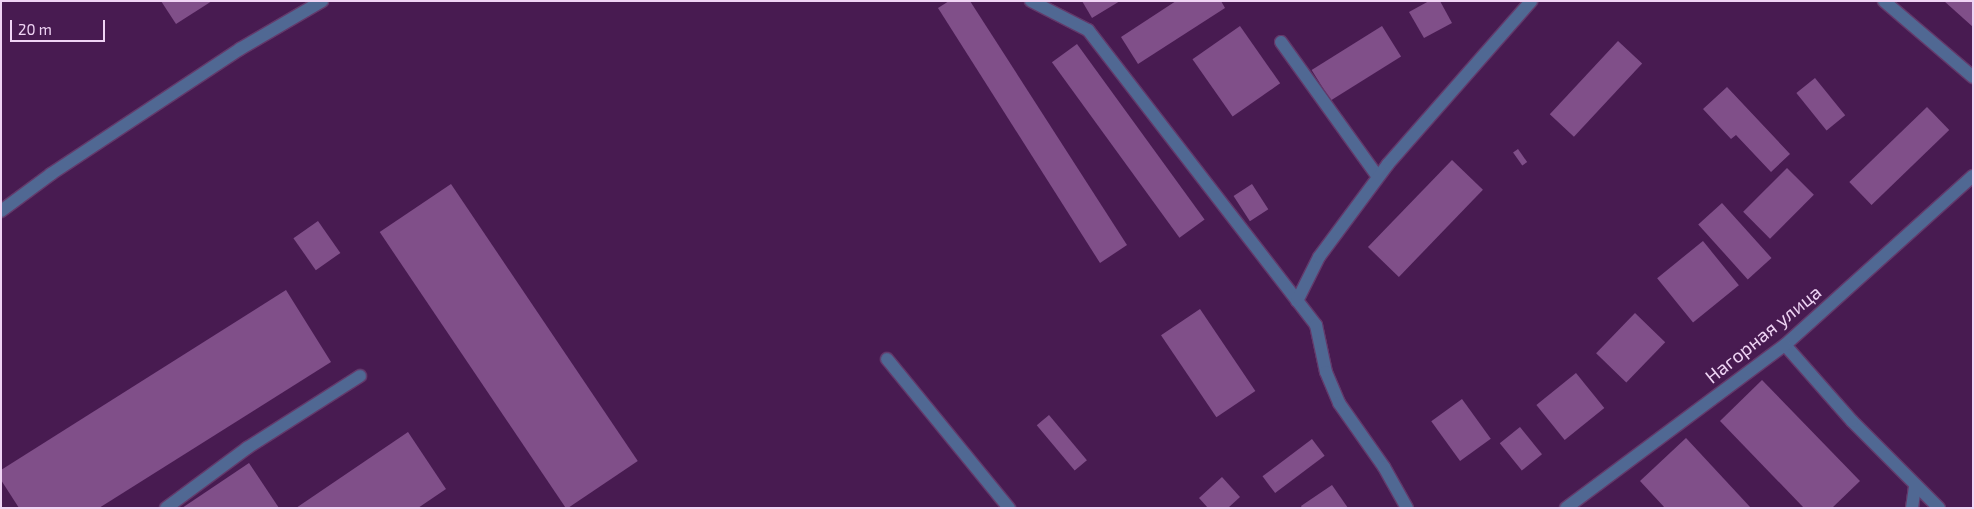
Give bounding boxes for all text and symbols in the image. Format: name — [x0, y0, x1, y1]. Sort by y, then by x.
scale bar — [12, 10, 108, 42]
text: 20 m — [18, 20, 52, 38]
street label: Нагорная улица — [1700, 280, 1826, 388]

